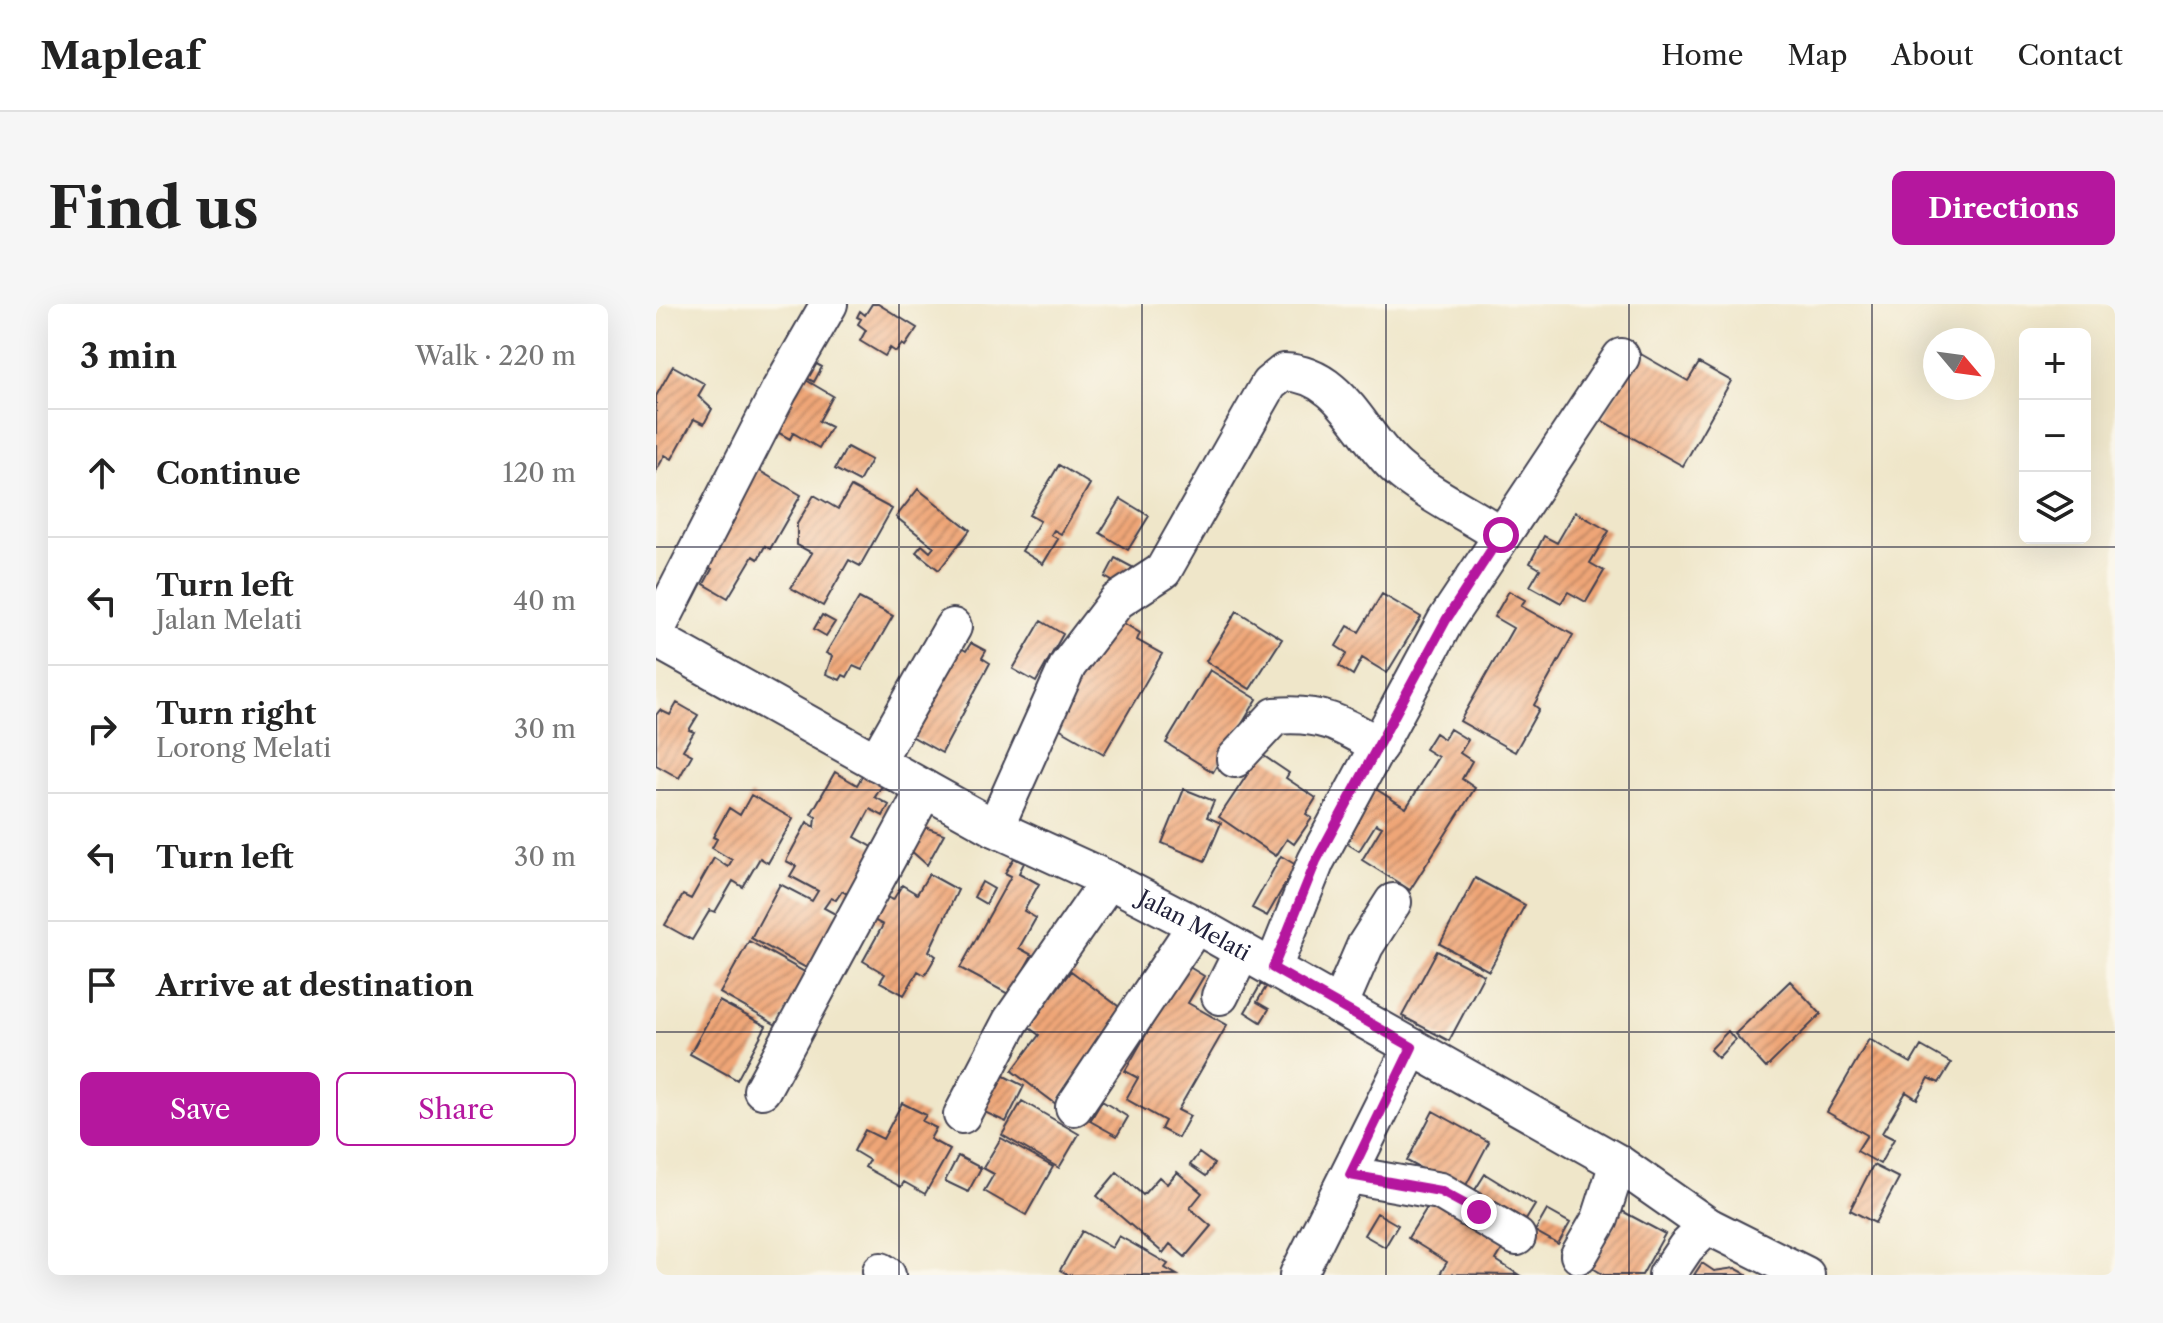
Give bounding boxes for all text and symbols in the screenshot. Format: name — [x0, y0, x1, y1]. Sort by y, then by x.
text: Mapleaf — [40, 32, 202, 79]
text: Home — [1661, 38, 1743, 72]
text: Map — [1787, 38, 1847, 72]
text: About — [1891, 38, 1973, 72]
text: Contact — [2017, 38, 2123, 72]
button: Directions — [1892, 171, 2115, 245]
text: Find us — [48, 174, 259, 243]
north arrow — [1923, 328, 1995, 400]
map controls — [2019, 328, 2091, 544]
button: + — [2019, 328, 2091, 400]
text: 3 min — [80, 335, 177, 377]
text: Walk · 220 m — [415, 340, 576, 372]
button: − — [2019, 400, 2091, 472]
icon: ahead — [80, 451, 124, 495]
text: Continue — [156, 455, 301, 492]
text: 120 m — [502, 457, 576, 489]
button: layers — [2019, 472, 2091, 544]
route start — [1483, 517, 1519, 553]
text: Turn left — [156, 567, 293, 604]
icon: left — [80, 579, 124, 623]
text: 40 m — [513, 585, 576, 617]
text: Jalan Melati — [156, 604, 302, 636]
text: Turn right — [156, 695, 316, 732]
icon: right — [80, 707, 124, 751]
text: 30 m — [514, 713, 576, 745]
text: Lorong Melati — [156, 732, 331, 764]
icon: left — [80, 835, 124, 879]
text: Turn left — [156, 839, 293, 876]
text: 30 m — [514, 841, 576, 873]
street label: Jalan Melati — [1131, 883, 1255, 967]
icon: arrive — [80, 963, 124, 1007]
text: Arrive at destination — [156, 967, 474, 1004]
button: Save — [80, 1072, 320, 1146]
button: Share — [336, 1072, 576, 1146]
route end — [1461, 1194, 1497, 1230]

